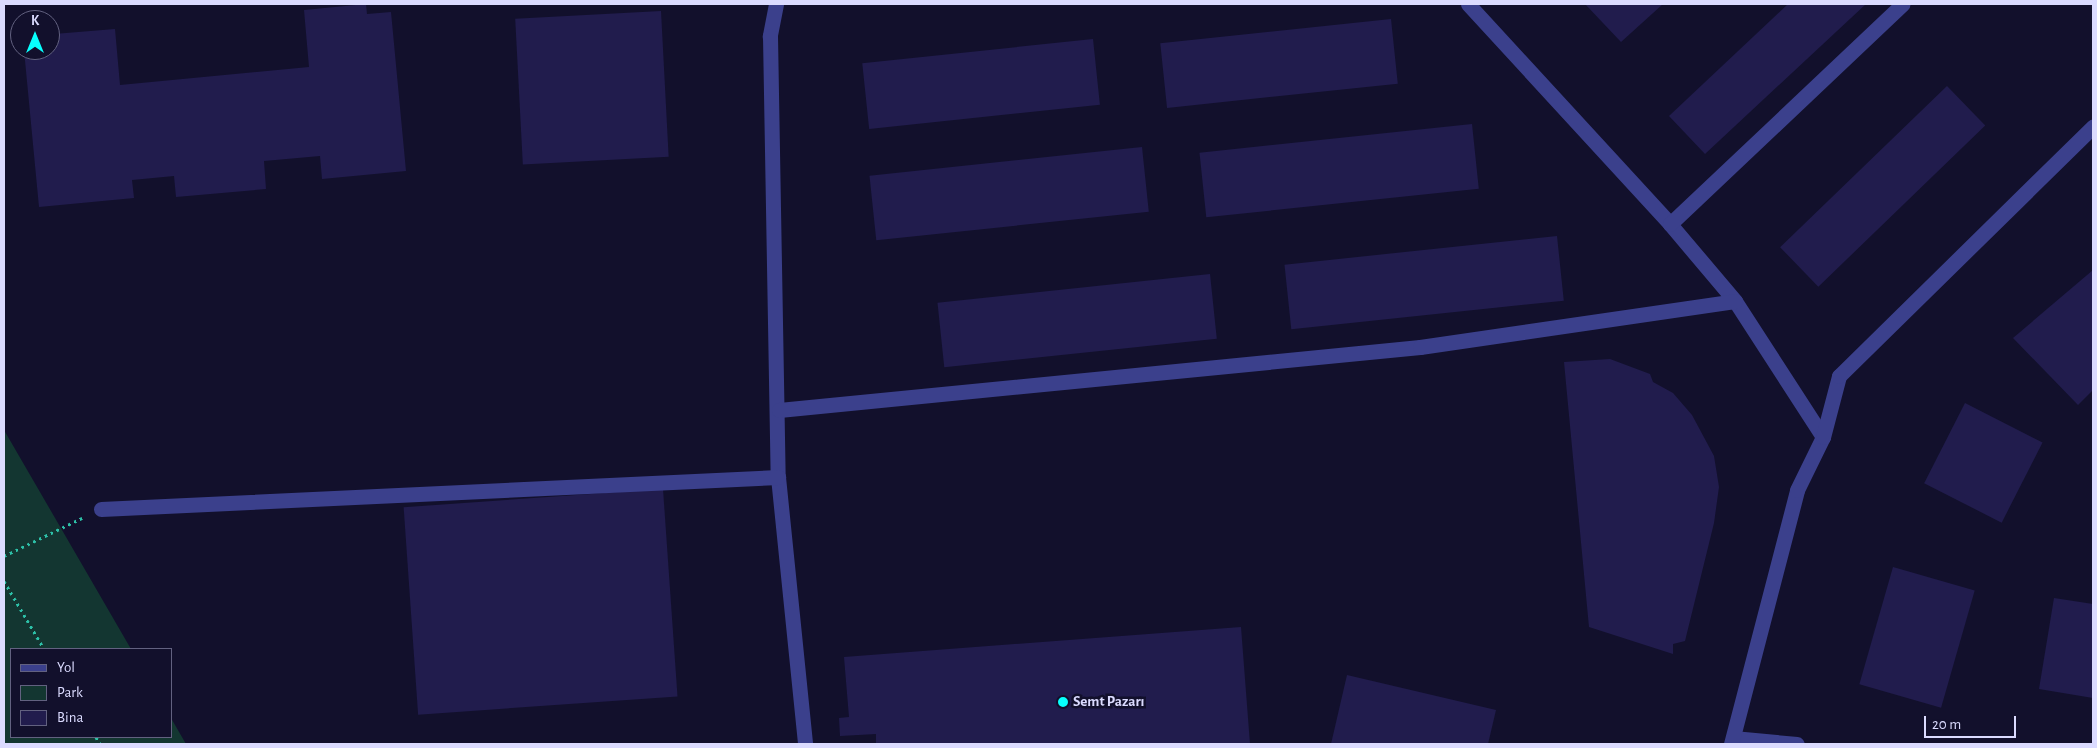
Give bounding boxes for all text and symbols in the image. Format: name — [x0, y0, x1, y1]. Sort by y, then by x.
north arrow — [10, 10, 60, 60]
text: K — [31, 14, 39, 28]
legend — [10, 648, 172, 738]
text: Yol — [57, 660, 75, 675]
text: Park — [57, 685, 83, 700]
place label: Semt Pazarı — [1073, 693, 1145, 711]
marker: Semt Pazarı — [1057, 696, 1069, 708]
scale bar — [1927, 706, 2020, 738]
text: Bina — [57, 710, 83, 725]
text: 20 m — [1932, 717, 1961, 732]

